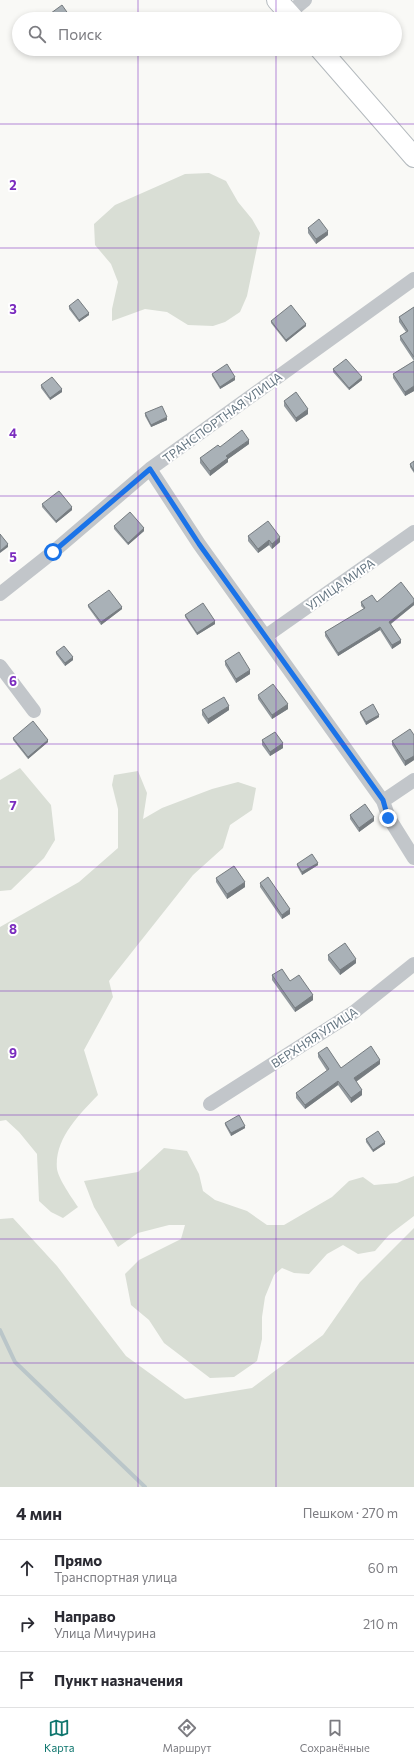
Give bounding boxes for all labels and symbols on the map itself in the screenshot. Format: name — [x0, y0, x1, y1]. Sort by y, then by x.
text: 2 — [9, 177, 17, 193]
text: 3 — [9, 301, 17, 317]
street label: ТРАНСПОРТНАЯ УЛИЦА — [160, 369, 284, 465]
text: 4 — [9, 425, 17, 441]
route start — [44, 543, 62, 561]
text: 5 — [9, 549, 17, 565]
street label: УЛИЦА МИРА — [303, 555, 377, 613]
text: 6 — [9, 673, 17, 689]
text: 7 — [9, 797, 17, 813]
route end — [379, 809, 397, 827]
text: 8 — [9, 921, 17, 937]
street label: ВЕРХНЯЯ УЛИЦА — [268, 1004, 360, 1070]
text: 9 — [9, 1045, 17, 1061]

